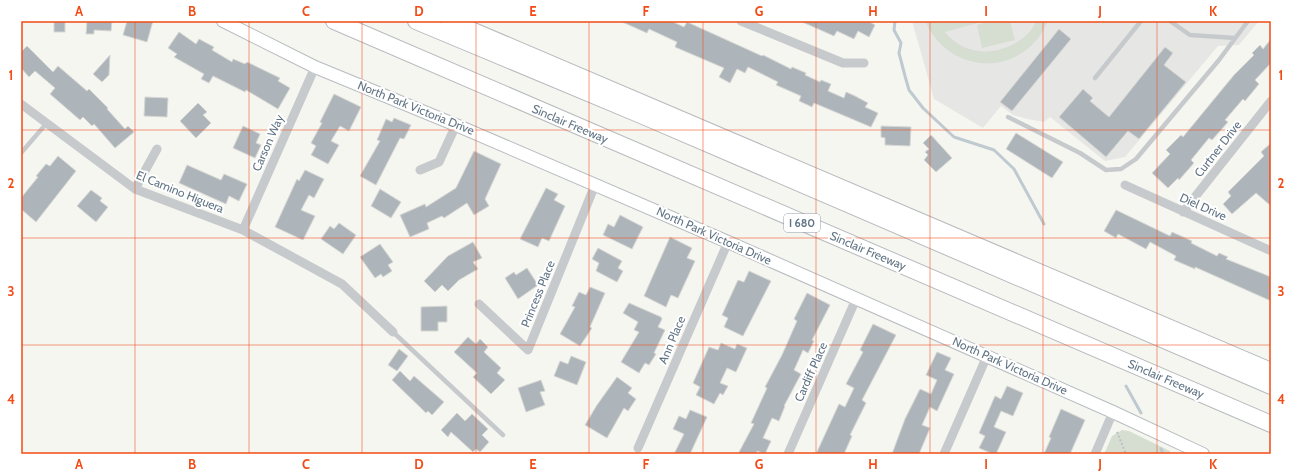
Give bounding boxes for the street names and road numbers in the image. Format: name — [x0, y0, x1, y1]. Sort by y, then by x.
street label: North Park Victoria Drive — [356, 77, 477, 138]
street label: Sinclair Freeway — [530, 101, 610, 146]
street label: Carson Way — [248, 112, 287, 173]
street label: Curtner Drive — [1191, 117, 1244, 180]
street label: El Camino Higuera — [134, 167, 226, 216]
street label: Diel Drive — [1177, 190, 1229, 224]
street label: North Park Victoria Drive — [654, 203, 774, 268]
road number: I 680 — [784, 214, 820, 232]
street label: Sinclair Freeway — [828, 228, 908, 273]
street label: Princess Place — [517, 258, 558, 329]
street label: Ann Place — [655, 314, 688, 366]
street label: North Park Victoria Drive — [950, 333, 1070, 398]
street label: Cardiff Place — [791, 340, 830, 404]
street label: Sinclair Freeway — [1126, 356, 1206, 401]

